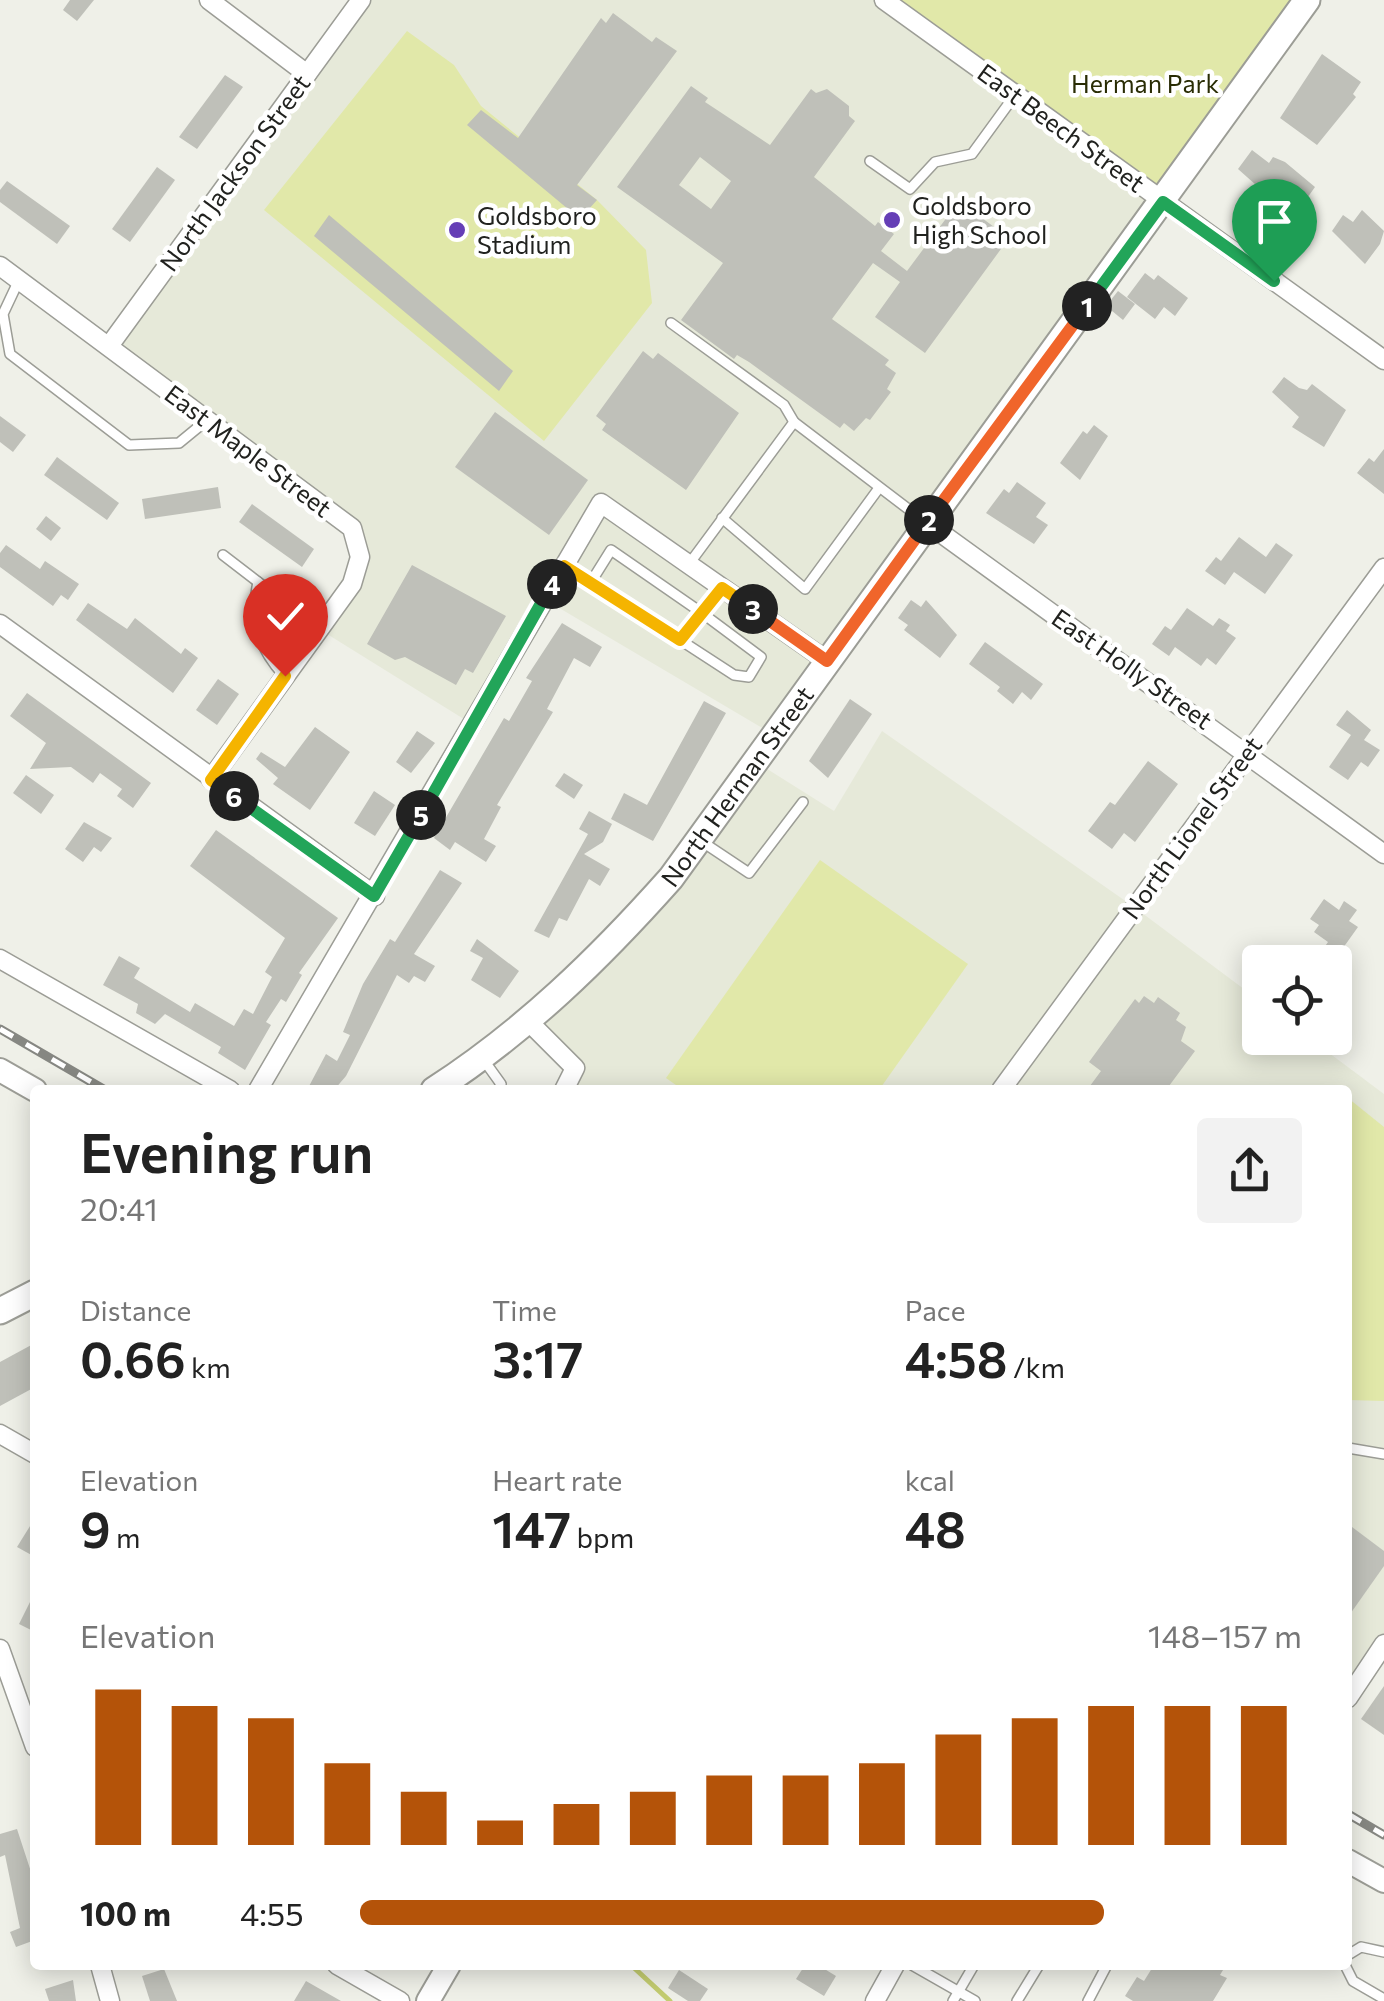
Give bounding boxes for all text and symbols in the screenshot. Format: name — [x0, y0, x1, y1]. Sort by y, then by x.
street label: East Beech Street — [972, 57, 1151, 198]
street label: North Jackson Street — [153, 68, 316, 276]
park label: Herman Park — [1071, 68, 1220, 98]
pin — [1232, 179, 1317, 282]
place label: Goldsboro High School — [912, 190, 1047, 249]
icon: arrive — [1247, 194, 1302, 249]
place label: Goldsboro Stadium — [477, 200, 597, 259]
marker: Goldsboro High School — [881, 209, 903, 231]
marker: Goldsboro Stadium — [446, 219, 468, 241]
pin: 1 — [1062, 281, 1112, 331]
text: 1 — [1081, 289, 1093, 323]
street label: East Maple Street — [159, 378, 338, 523]
pin: 2 — [904, 495, 954, 545]
text: 2 — [921, 503, 937, 537]
pin: 4 — [527, 559, 577, 609]
text: 4 — [543, 567, 561, 601]
pin — [243, 574, 328, 677]
pin: 3 — [728, 584, 778, 634]
icon: check — [258, 589, 313, 644]
text: 3 — [745, 592, 761, 626]
street label: East Holly Street — [1047, 602, 1219, 735]
street label: North Herman Street — [654, 680, 819, 892]
street label: North Lionel Street — [1115, 730, 1267, 924]
pin: 6 — [209, 771, 259, 821]
text: 6 — [225, 779, 243, 813]
pin: 5 — [396, 790, 446, 840]
text: 5 — [413, 798, 429, 832]
map controls — [1242, 945, 1352, 1055]
button: locate — [1242, 945, 1352, 1055]
text: Evening run — [80, 1117, 373, 1184]
button: share — [1197, 1118, 1302, 1223]
text: 20:41 — [80, 1188, 158, 1228]
text: Distance — [80, 1293, 191, 1327]
text: Time — [492, 1293, 557, 1327]
text: Pace — [905, 1293, 966, 1327]
text: 0.66 — [80, 1327, 186, 1388]
text: 3:17 — [492, 1327, 583, 1388]
text: 4:58 — [905, 1327, 1008, 1388]
text: km — [186, 1350, 231, 1384]
text: /km — [1008, 1350, 1065, 1384]
text: Elevation — [80, 1463, 198, 1497]
text: Heart rate — [492, 1463, 622, 1497]
text: kcal — [905, 1463, 955, 1497]
text: 9 — [80, 1497, 111, 1558]
text: 147 — [492, 1497, 571, 1558]
text: 48 — [905, 1497, 966, 1558]
text: m — [111, 1520, 140, 1554]
text: bpm — [571, 1520, 634, 1554]
text: Elevation — [80, 1615, 215, 1655]
text: 148–157 m — [1148, 1615, 1302, 1655]
text: 100 m — [80, 1893, 171, 1933]
text: 4:55 — [240, 1893, 304, 1933]

